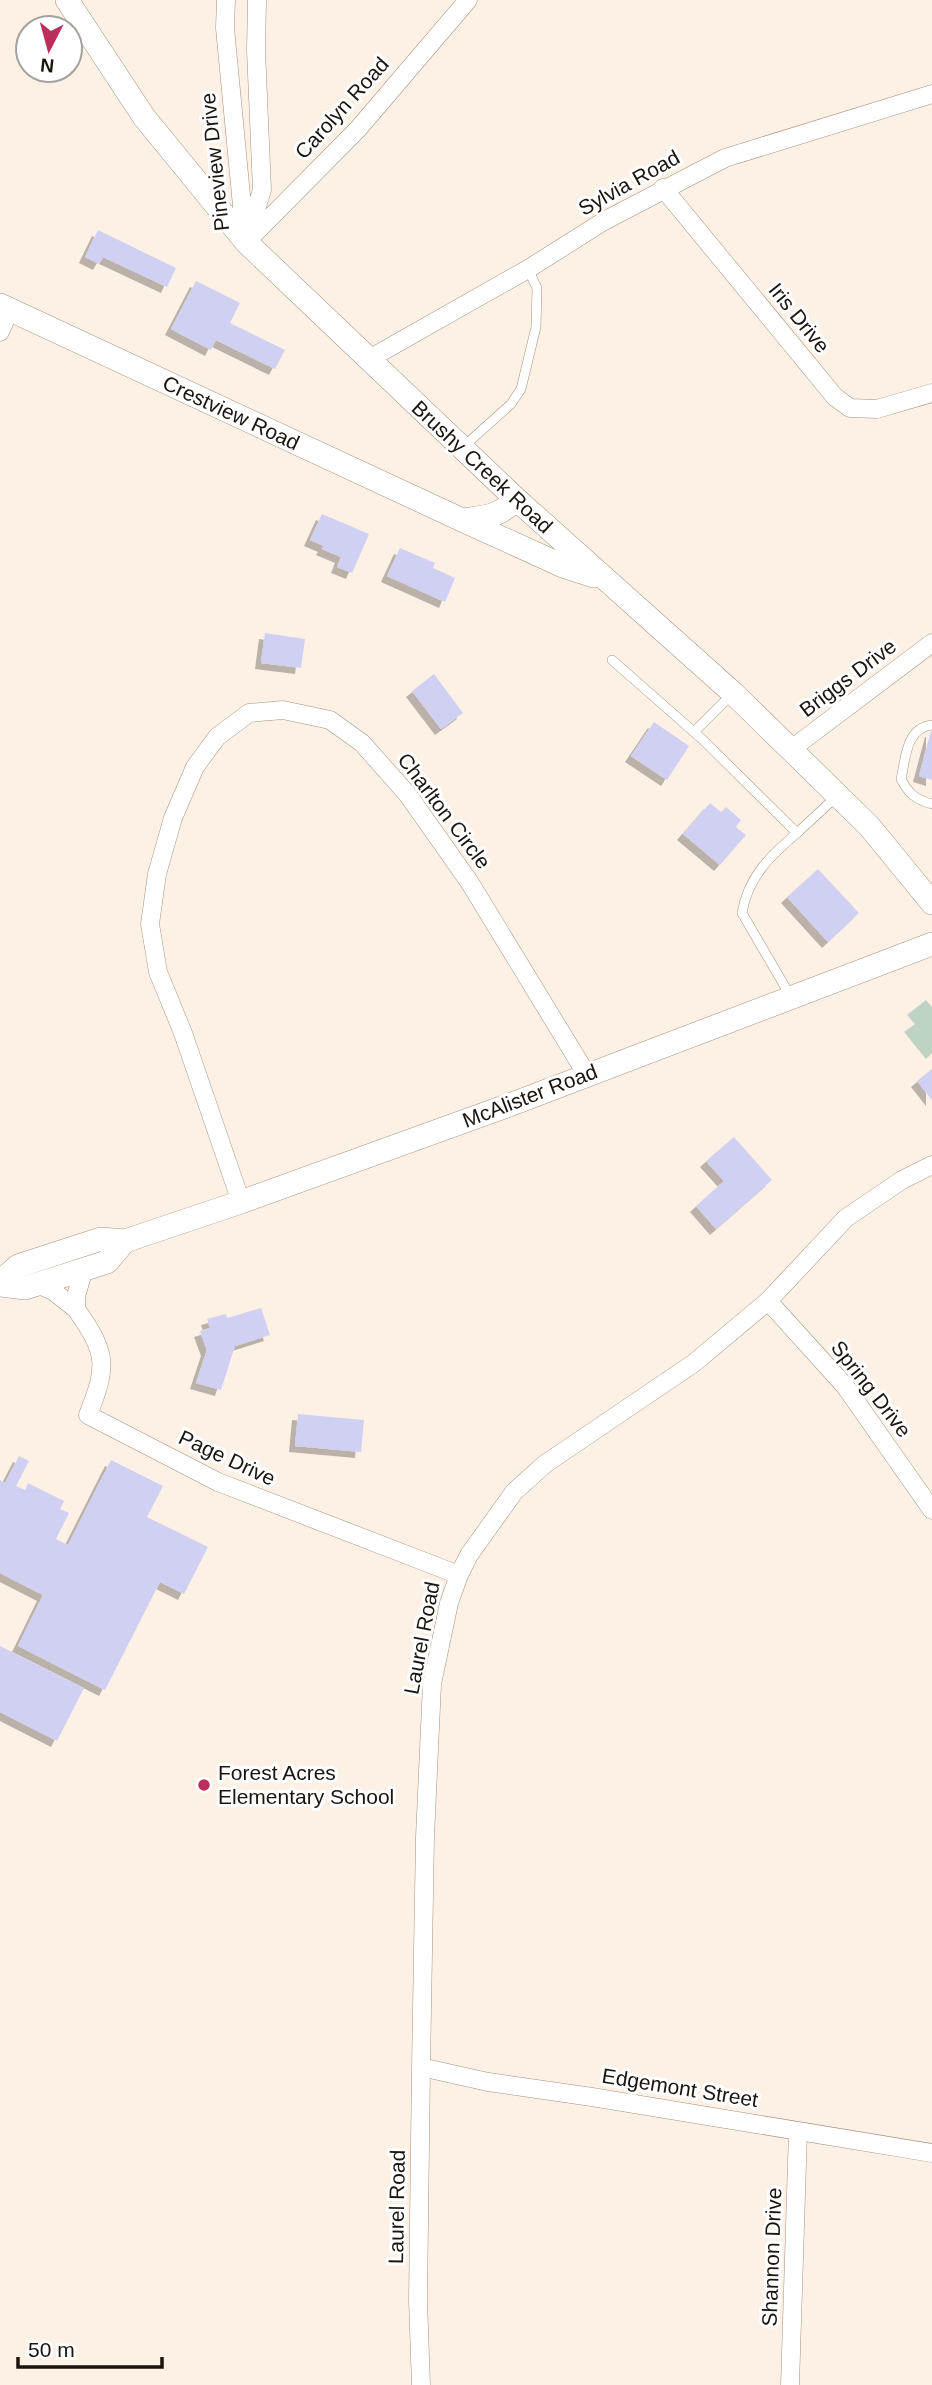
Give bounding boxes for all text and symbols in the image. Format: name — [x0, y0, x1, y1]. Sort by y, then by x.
north arrow — [14, 14, 84, 84]
street label: Carolyn Road — [290, 52, 393, 163]
text: N — [39, 54, 55, 77]
street label: Pineview Drive — [196, 92, 233, 232]
street label: Sylvia Road — [574, 145, 683, 220]
street label: Iris Drive — [764, 278, 834, 357]
street label: Crestview Road — [159, 371, 303, 454]
street label: Brushy Creek Road — [407, 396, 557, 538]
street label: Briggs Drive — [795, 634, 900, 721]
street label: Charlton Circle — [393, 748, 495, 873]
street label: McAlister Road — [459, 1059, 600, 1132]
street label: Spring Drive — [827, 1336, 916, 1441]
street label: Page Drive — [175, 1425, 279, 1490]
street label: Laurel Road — [399, 1580, 444, 1696]
place label: Forest Acres Elementary School — [218, 1761, 394, 1808]
marker: Forest Acres Elementary School — [196, 1777, 212, 1793]
street label: Edgemont Street — [600, 2064, 760, 2111]
street label: Laurel Road — [384, 2150, 409, 2264]
street label: Shannon Drive — [758, 2187, 785, 2327]
scale bar — [18, 2326, 161, 2370]
text: 50 m — [28, 2338, 75, 2361]

